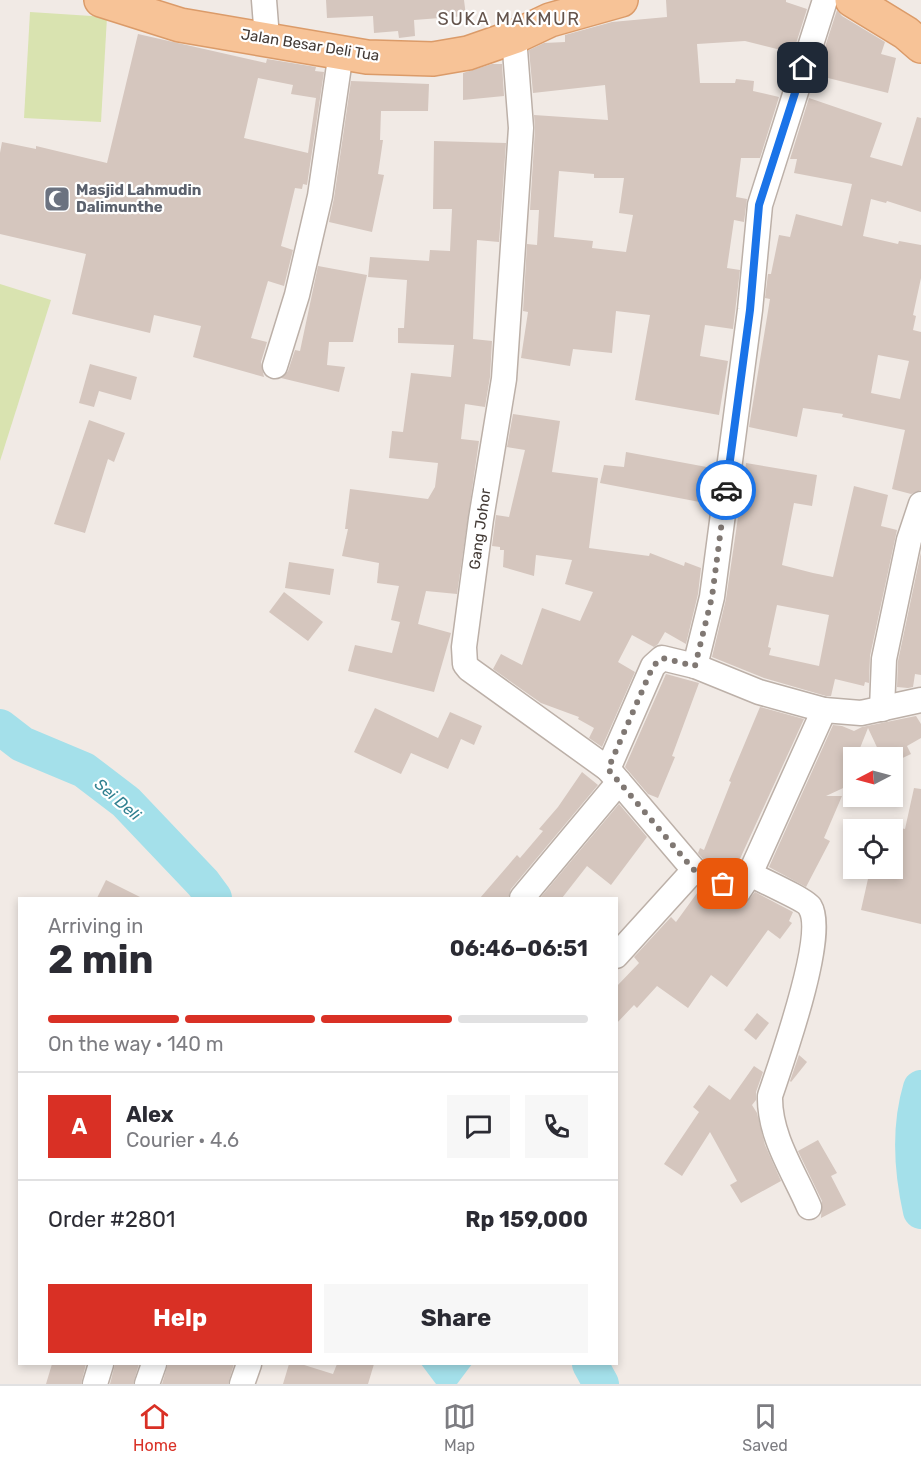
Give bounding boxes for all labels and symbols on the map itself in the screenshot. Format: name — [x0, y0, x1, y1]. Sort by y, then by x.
district label: SUKA MAKMUR — [438, 8, 581, 30]
street label: Jalan Besar Deli Tua — [239, 25, 381, 65]
pin — [777, 42, 828, 93]
place label: Masjid Lahmudin Dalimunthe — [76, 181, 201, 216]
mosque icon: Masjid Lahmudin Dalimunthe — [42, 184, 72, 214]
courier — [696, 460, 756, 520]
street label: Gang Johor — [465, 487, 495, 571]
north arrow — [843, 747, 903, 807]
water label: Sei Deli — [91, 774, 145, 825]
pin — [697, 858, 748, 909]

